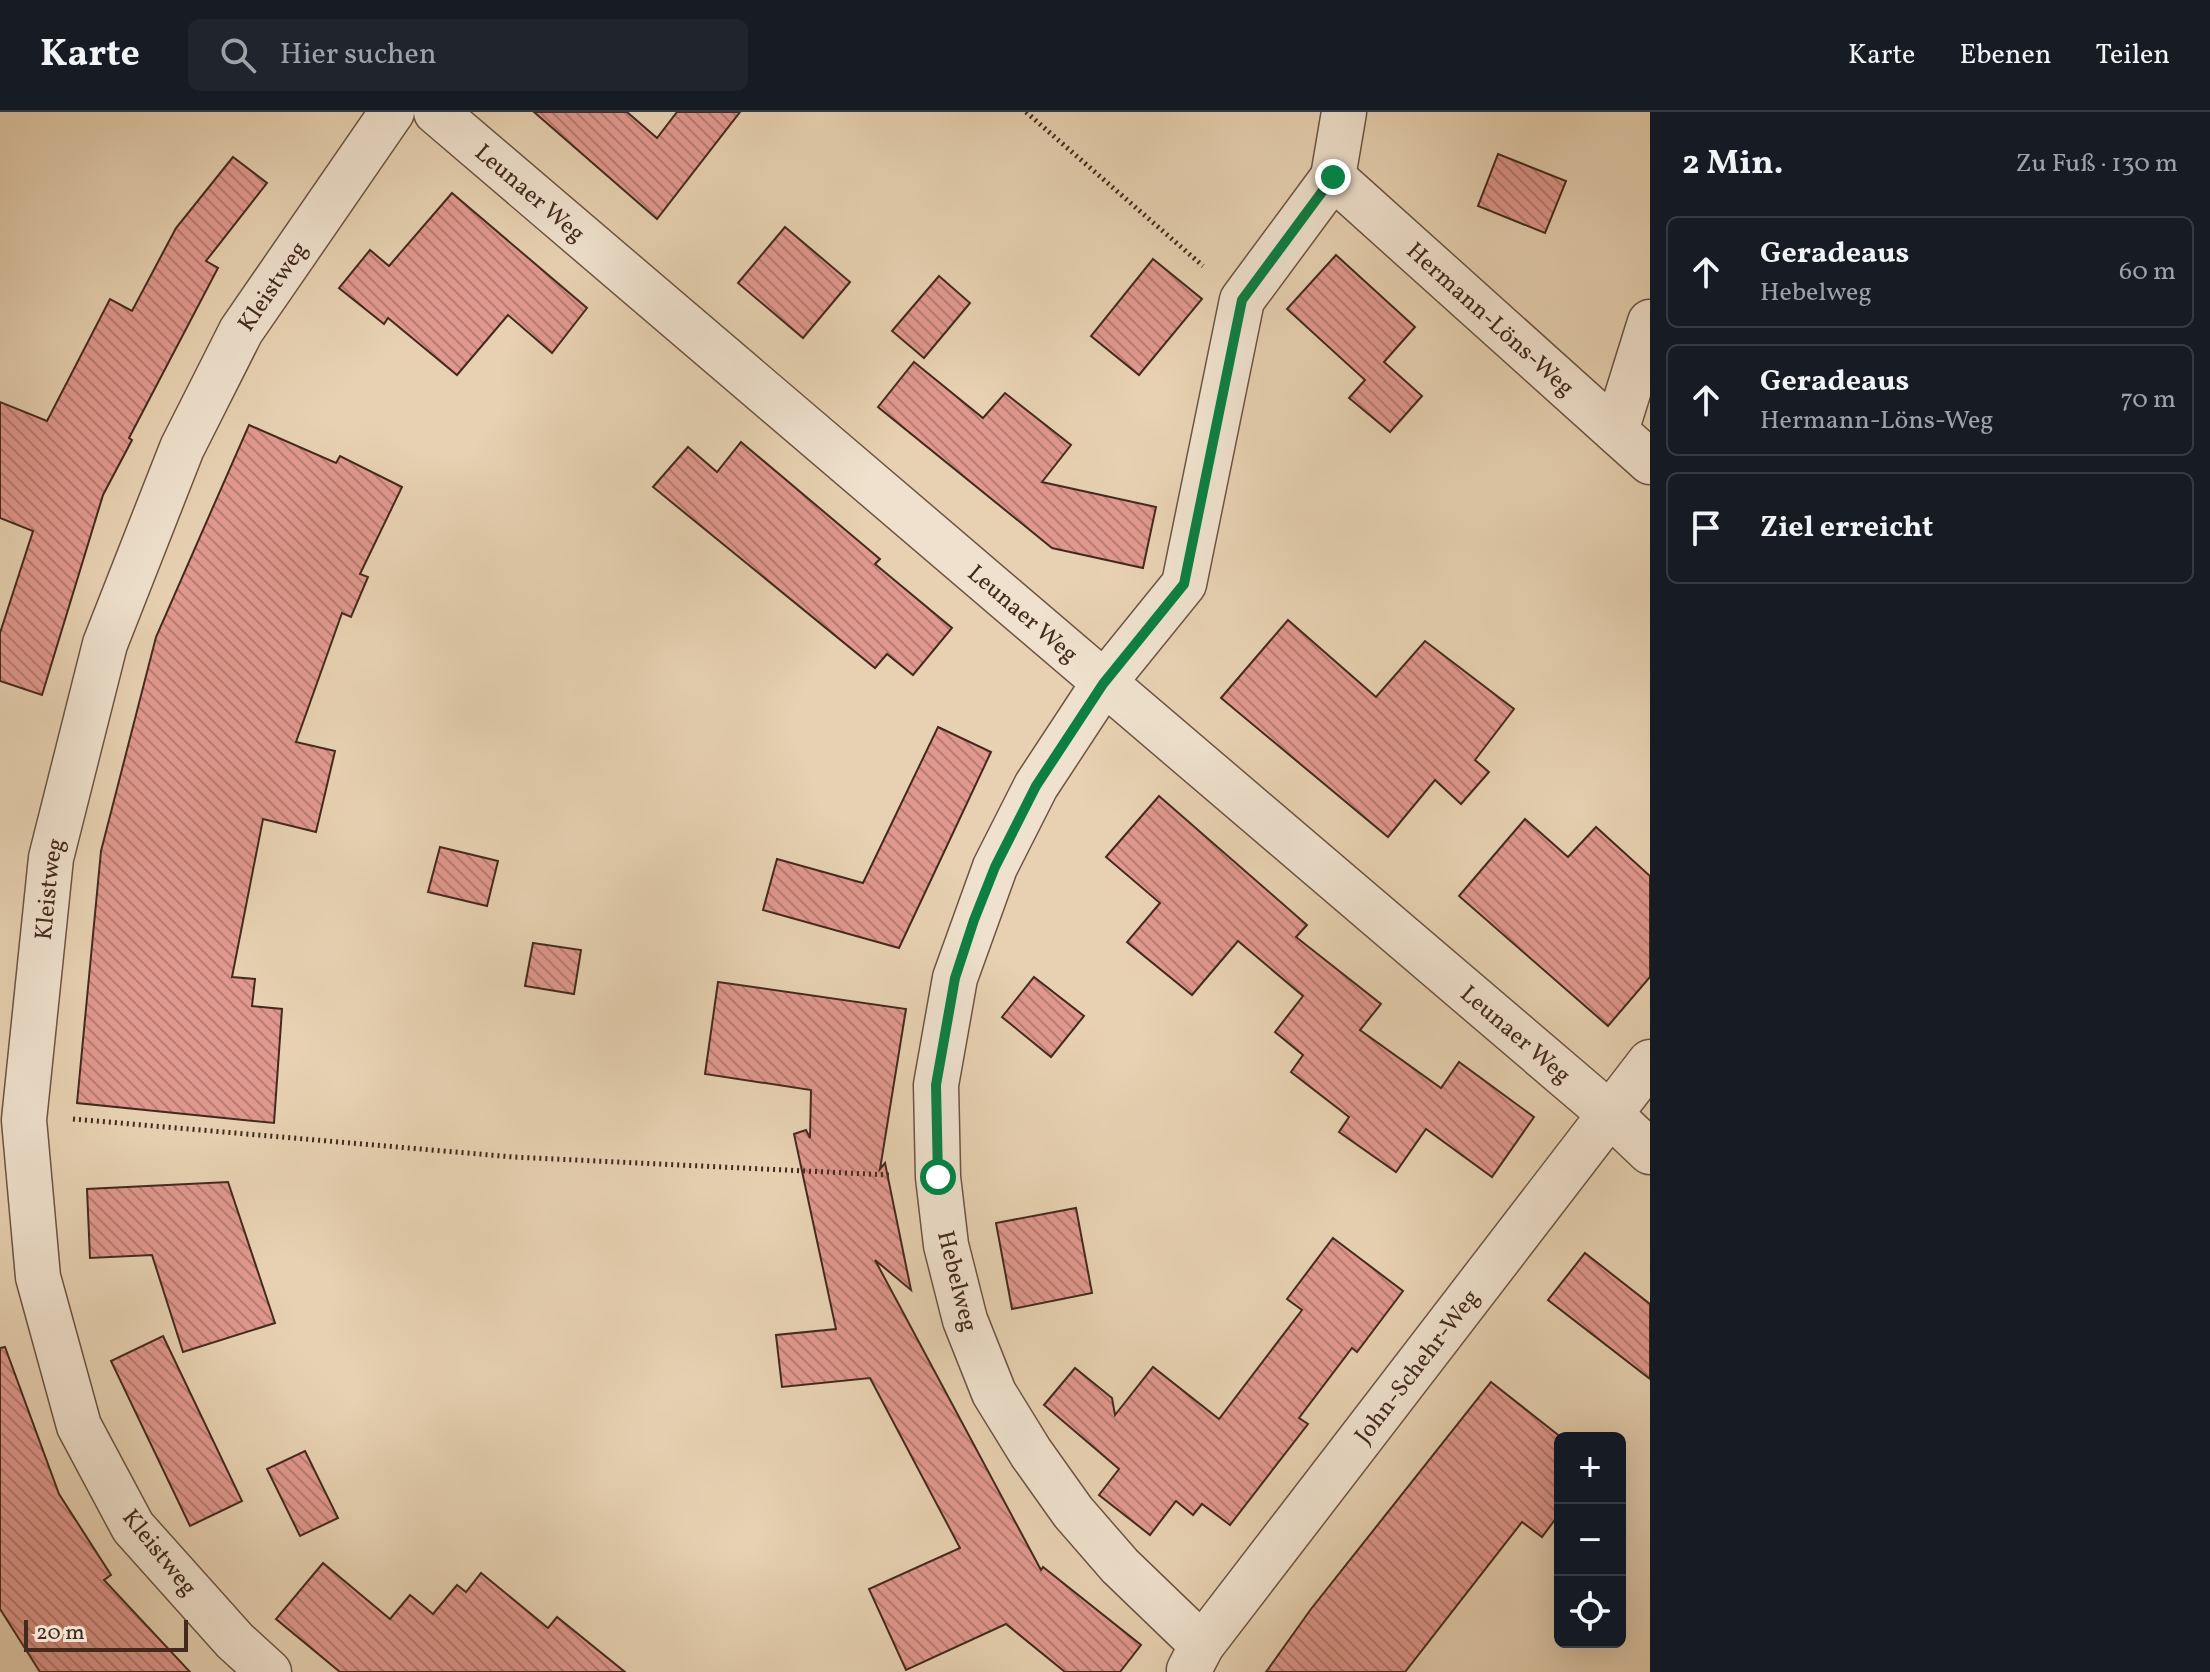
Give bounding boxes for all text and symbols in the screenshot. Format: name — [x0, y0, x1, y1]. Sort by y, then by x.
search box — [188, 19, 748, 91]
text: Karte — [40, 29, 140, 82]
icon: search — [216, 33, 260, 77]
text: Hier suchen — [280, 34, 437, 76]
text: Karte — [1848, 36, 1915, 75]
text: Ebenen — [1959, 36, 2052, 75]
text: Teilen — [2096, 36, 2170, 75]
street label: Leunaer Weg — [466, 137, 592, 251]
text: 2 Min. — [1682, 141, 1783, 188]
text: Zu Fuß · 130 m — [2015, 146, 2178, 182]
route end — [1315, 159, 1351, 195]
text: Geradeaus — [1760, 233, 1909, 275]
street label: Kleistweg — [230, 235, 317, 339]
street label: Hermann-Löns-Weg — [1398, 236, 1581, 405]
icon: ahead — [1684, 250, 1728, 294]
text: 60 m — [2119, 254, 2176, 290]
text: Hebelweg — [1760, 275, 1872, 311]
text: Geradeaus — [1760, 361, 1909, 403]
icon: ahead — [1684, 378, 1728, 422]
text: 70 m — [2121, 382, 2176, 418]
text: Hermann-Löns-Weg — [1760, 403, 1994, 439]
icon: arrive — [1684, 506, 1728, 550]
text: Ziel erreicht — [1760, 507, 1933, 549]
street label: Leunaer Weg — [959, 558, 1085, 672]
street label: Kleistweg — [28, 835, 74, 942]
street label: Leunaer Weg — [1452, 978, 1577, 1093]
route start — [920, 1159, 956, 1195]
street label: Hebelweg — [927, 1227, 985, 1336]
street label: John-Schehr-Weg — [1348, 1283, 1488, 1452]
map controls — [1554, 1432, 1626, 1648]
button: + — [1554, 1432, 1626, 1504]
street label: Kleistweg — [113, 1503, 204, 1604]
button: − — [1554, 1504, 1626, 1576]
button: locate — [1554, 1576, 1626, 1648]
scale bar — [24, 1616, 188, 1652]
text: 20 m — [36, 1618, 85, 1649]

